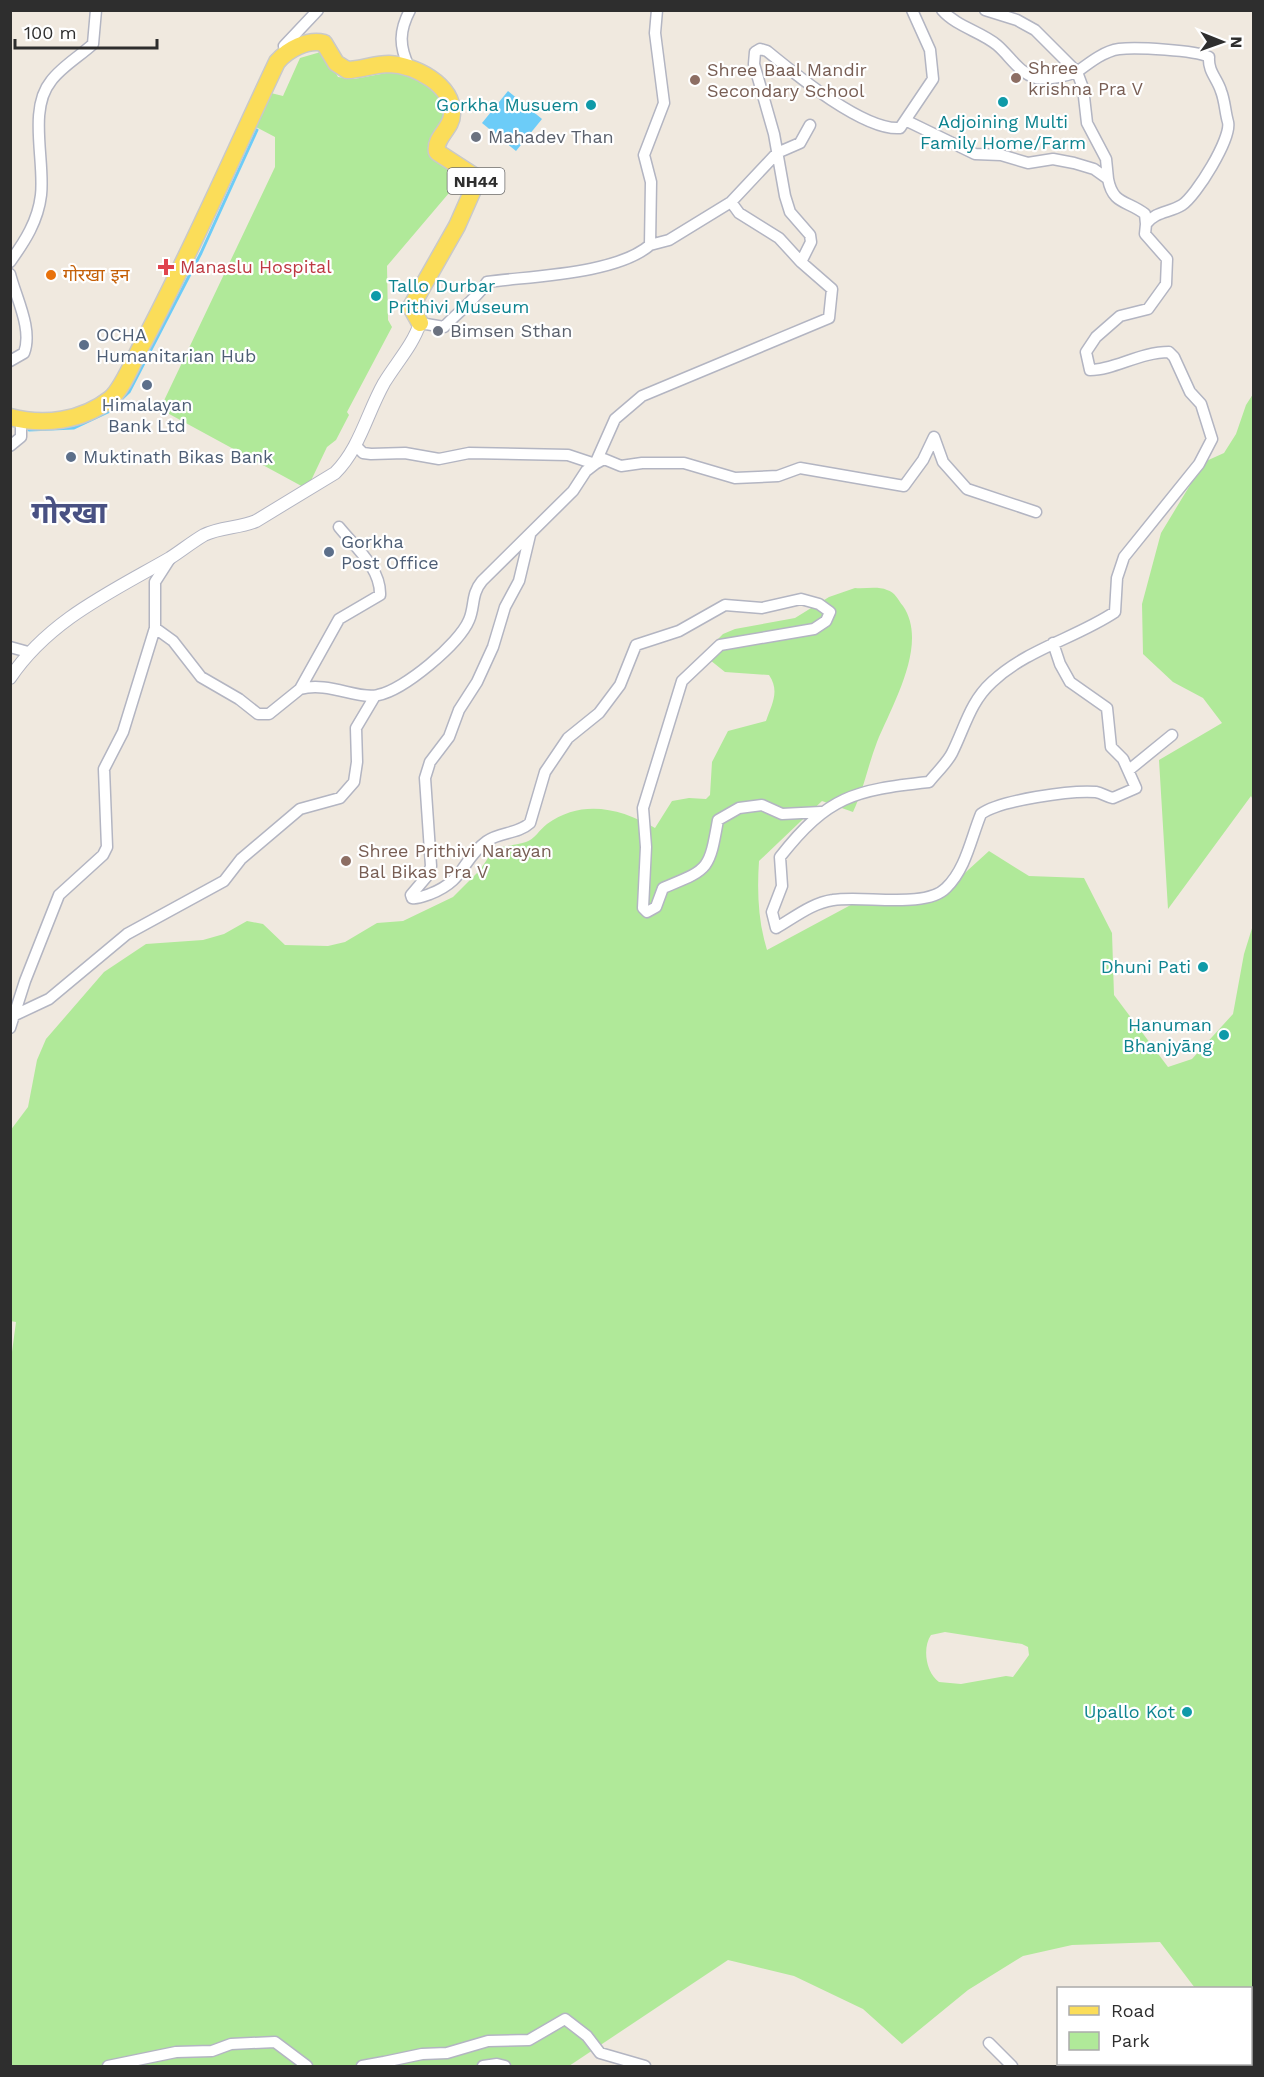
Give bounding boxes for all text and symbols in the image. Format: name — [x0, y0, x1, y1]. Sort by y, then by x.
scale bar — [15, 12, 158, 50]
north arrow — [1192, 12, 1252, 72]
text: 100 m — [24, 22, 77, 43]
text: N — [1227, 36, 1246, 48]
place label: Shree krishna Pra V — [1028, 57, 1143, 99]
place label: Shree Baal Mandir Secondary School — [707, 59, 867, 101]
marker: Shree krishna Pra V — [1009, 71, 1023, 85]
marker: Shree Baal Mandir Secondary School — [688, 73, 702, 87]
place label: Gorkha Musuem — [436, 94, 579, 115]
marker: Adjoining Multi Family Home/Farm — [996, 95, 1010, 109]
marker: Gorkha Musuem — [584, 98, 598, 112]
place label: Adjoining Multi Family Home/Farm — [920, 111, 1086, 153]
place label: Mahadev Than — [488, 126, 614, 147]
marker: Mahadev Than — [469, 130, 483, 144]
road number: NH44 — [448, 168, 504, 194]
place label: Manaslu Hospital — [180, 256, 332, 277]
marker: Manaslu Hospital — [157, 258, 175, 276]
place label: गोरखा इन — [63, 264, 131, 285]
marker: गोरखा इन — [44, 268, 58, 282]
place label: Tallo Durbar Prithivi Museum — [388, 275, 529, 317]
marker: Tallo Durbar Prithivi Museum — [369, 289, 383, 303]
place label: Bimsen Sthan — [450, 320, 572, 341]
place label: OCHA Humanitarian Hub — [96, 324, 256, 366]
marker: Bimsen Sthan — [431, 324, 445, 338]
marker: OCHA Humanitarian Hub — [77, 338, 91, 352]
marker: Himalayan Bank Ltd — [140, 378, 154, 392]
place label: Himalayan Bank Ltd — [102, 394, 192, 436]
place label: Muktinath Bikas Bank — [83, 446, 273, 467]
marker: Muktinath Bikas Bank — [64, 450, 78, 464]
district label: गोरखा — [31, 495, 108, 530]
place label: Gorkha Post Office — [341, 531, 439, 573]
marker: Gorkha Post Office — [322, 545, 336, 559]
place label: Shree Prithivi Narayan Bal Bikas Pra V — [358, 840, 552, 882]
marker: Shree Prithivi Narayan Bal Bikas Pra V — [339, 854, 353, 868]
place label: Dhuni Pati — [1101, 956, 1191, 977]
marker: Dhuni Pati — [1196, 960, 1210, 974]
place label: Hanuman Bhanjyāng — [1123, 1014, 1212, 1056]
marker: Hanuman Bhanjyāng — [1217, 1028, 1231, 1042]
place label: Upallo Kot — [1084, 1701, 1175, 1722]
marker: Upallo Kot — [1180, 1705, 1194, 1719]
legend — [1057, 1987, 1252, 2065]
text: Road — [1111, 2000, 1155, 2021]
text: Park — [1111, 2030, 1150, 2051]

